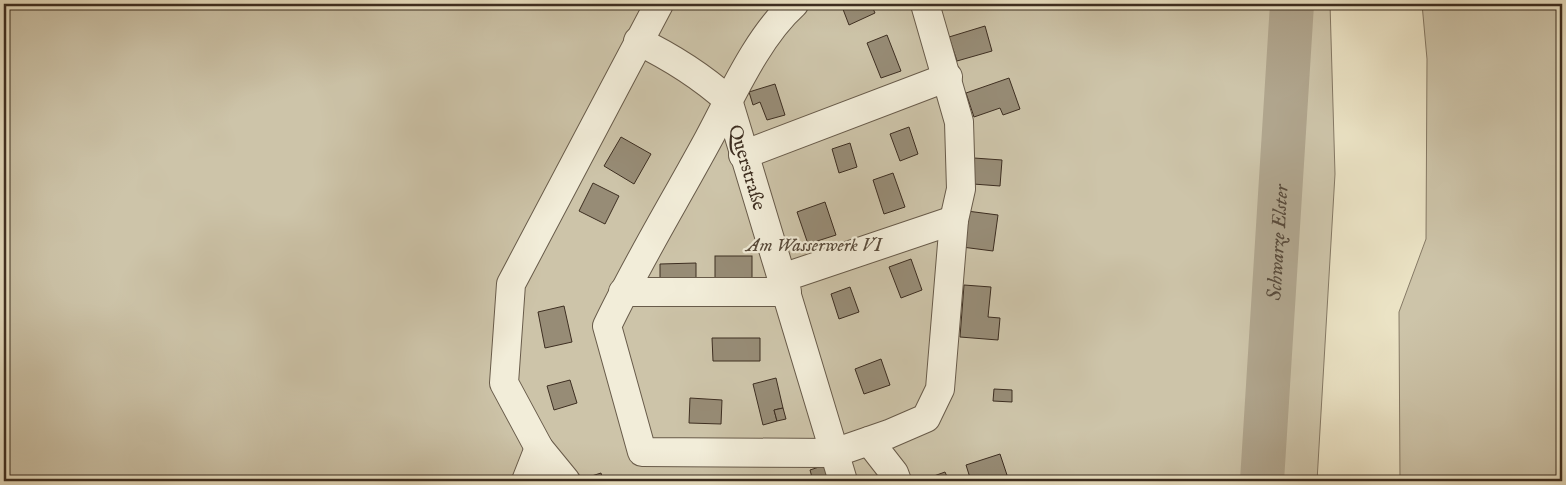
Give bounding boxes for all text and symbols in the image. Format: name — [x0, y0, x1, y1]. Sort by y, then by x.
street label: Querstraße — [722, 122, 771, 214]
water label: Schwarze Elster — [1262, 183, 1295, 301]
park label: Am Wasserwerk VI — [744, 234, 883, 258]

